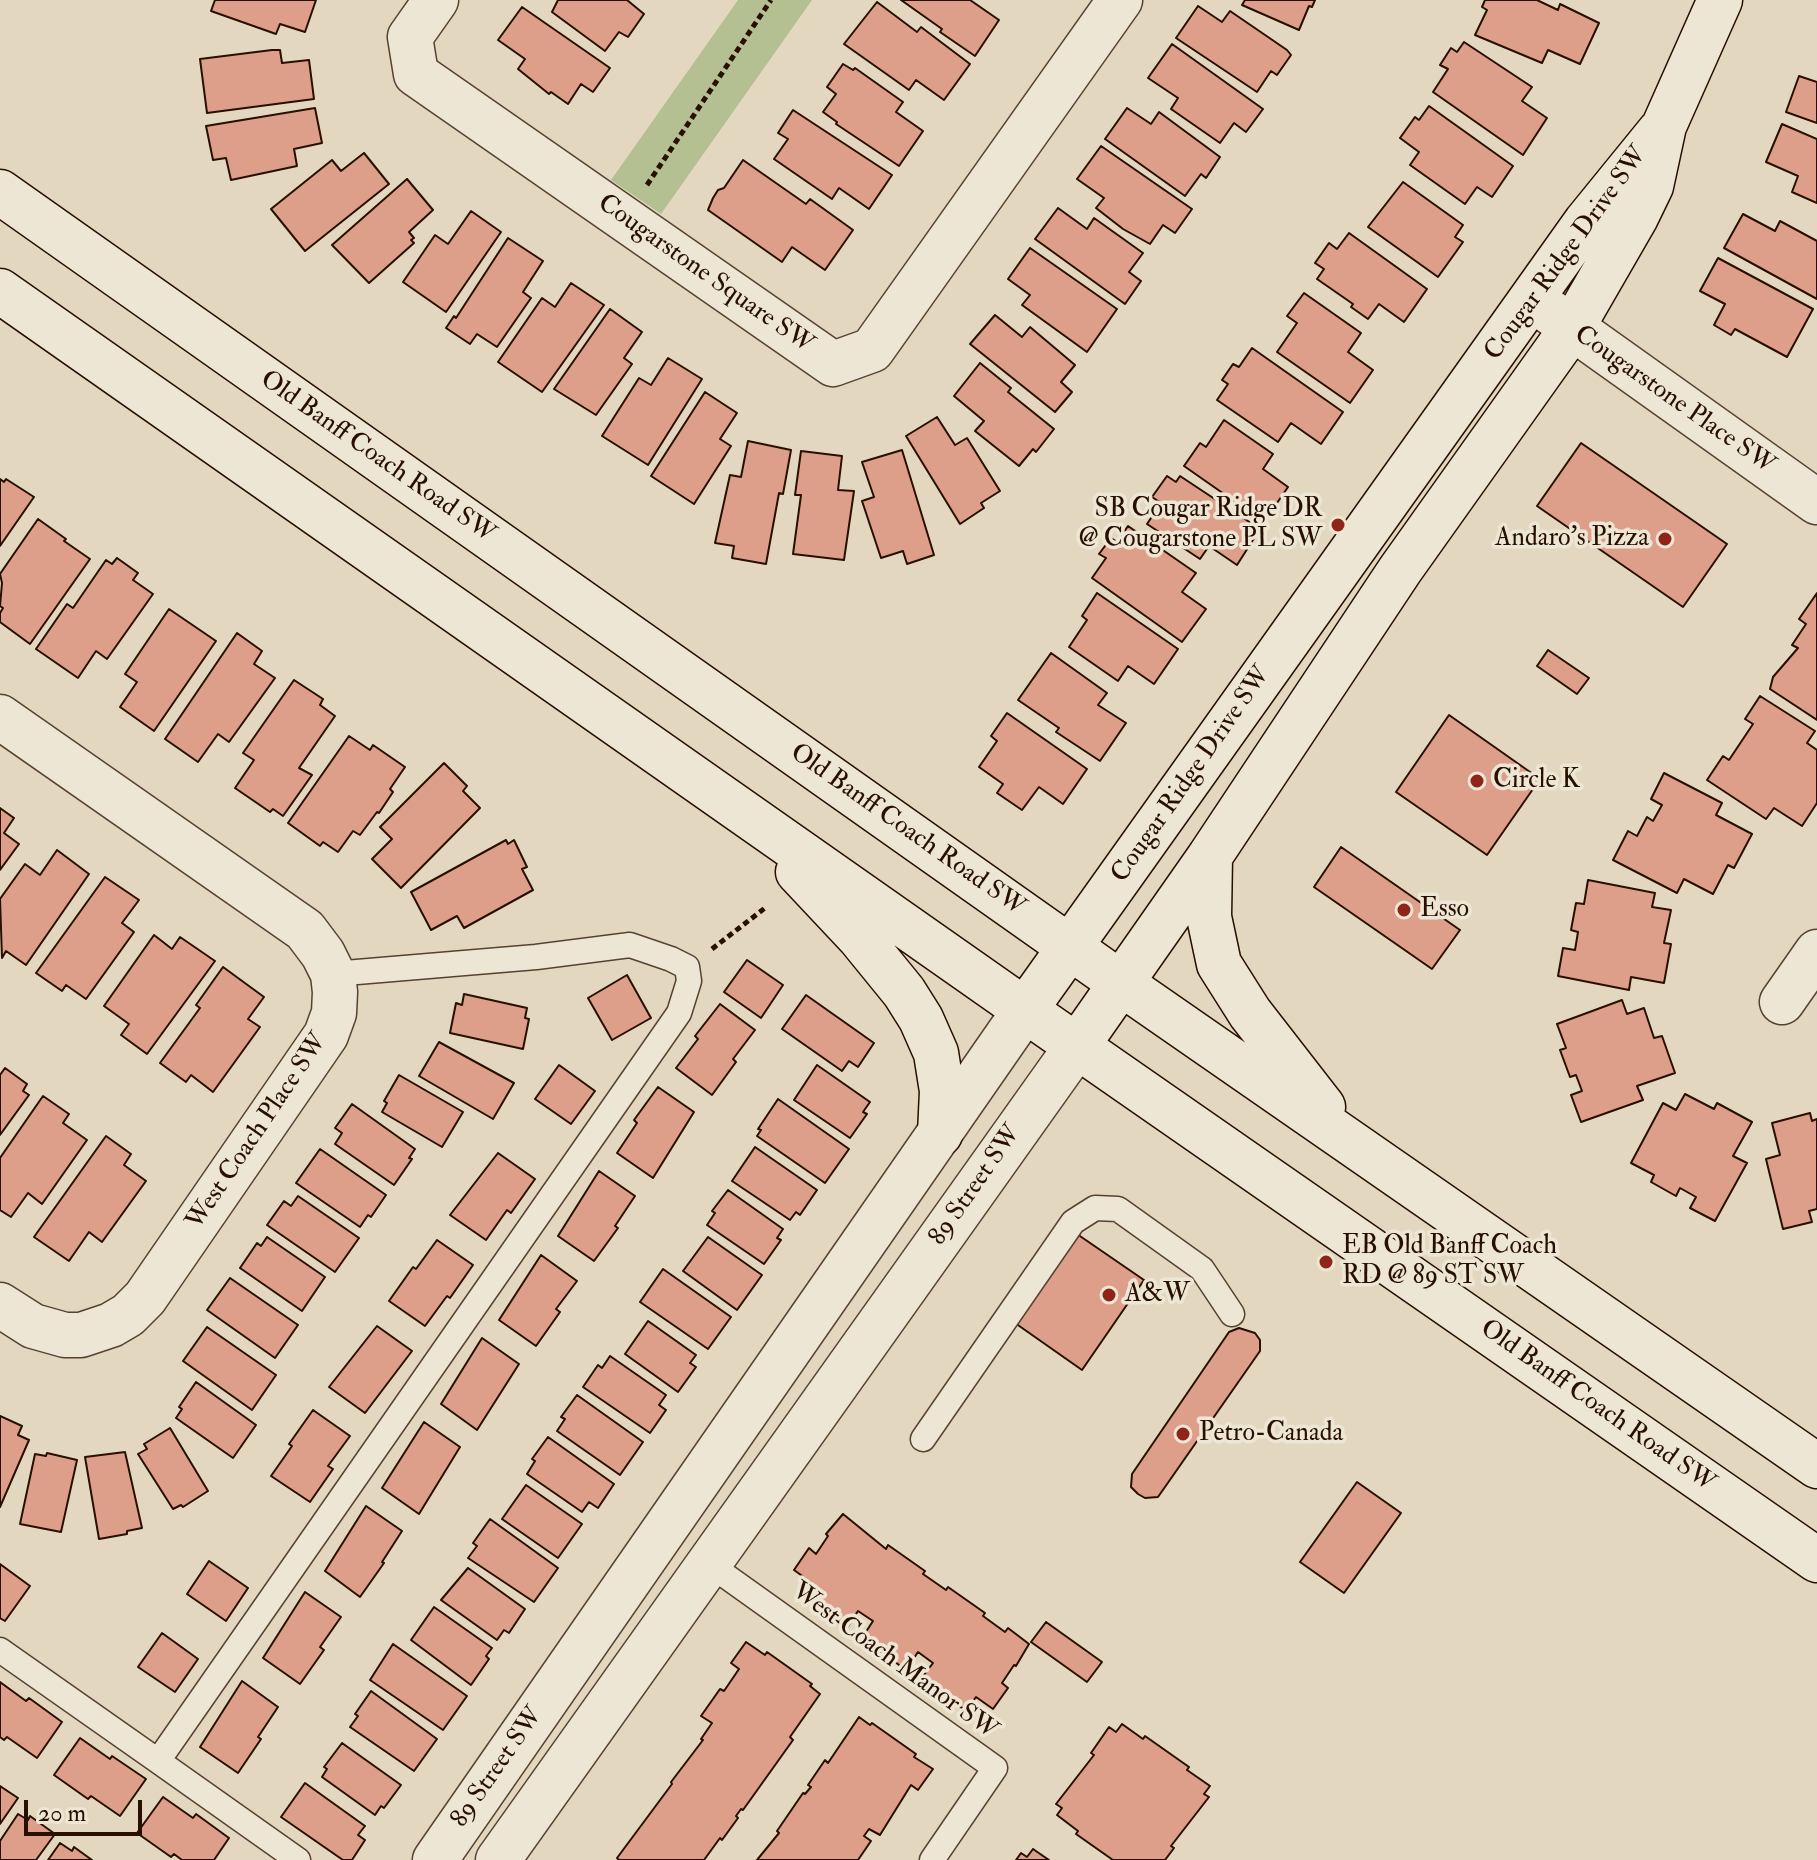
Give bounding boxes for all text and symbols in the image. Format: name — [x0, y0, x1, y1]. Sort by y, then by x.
street label: Cougar Ridge Drive SW — [1479, 141, 1655, 367]
street label: Cougarstone Square SW — [591, 189, 819, 361]
street label: Cougarstone Place SW — [1568, 320, 1780, 482]
street label: Old Banff Coach Road SW — [253, 365, 501, 551]
place label: SB Cougar Ridge DR @ Cougarstone PL SW — [1078, 494, 1322, 556]
marker: SB Cougar Ridge DR @ Cougarstone PL SW — [1329, 516, 1347, 534]
place label: Andaro's Pizza — [1495, 523, 1649, 555]
marker: Andaro's Pizza — [1656, 530, 1674, 548]
street label: Cougar Ridge Drive SW — [1106, 661, 1278, 889]
street label: Old Banff Coach Road SW — [783, 738, 1031, 924]
place label: Circle K — [1493, 765, 1580, 797]
marker: Circle K — [1468, 772, 1486, 790]
place label: Esso — [1420, 894, 1469, 926]
marker: Esso — [1395, 901, 1413, 919]
street label: West Coach Place SW — [181, 1028, 335, 1236]
street label: 89 Street SW — [923, 1120, 1029, 1252]
place label: EB Old Banff Coach RD @ 89 ST SW — [1342, 1231, 1557, 1292]
marker: EB Old Banff Coach RD @ 89 ST SW — [1317, 1253, 1335, 1271]
place label: A&W — [1125, 1279, 1190, 1311]
marker: A&W — [1100, 1286, 1118, 1304]
street label: Old Banff Coach Road SW — [1473, 1314, 1721, 1500]
place label: Petro-Canada — [1199, 1418, 1343, 1450]
marker: Petro-Canada — [1174, 1425, 1192, 1443]
street label: West Coach Manor SW — [785, 1577, 1003, 1747]
street label: 89 Street SW — [445, 1702, 551, 1834]
scale bar — [28, 1784, 146, 1834]
text: 20 m — [38, 1798, 86, 1829]

